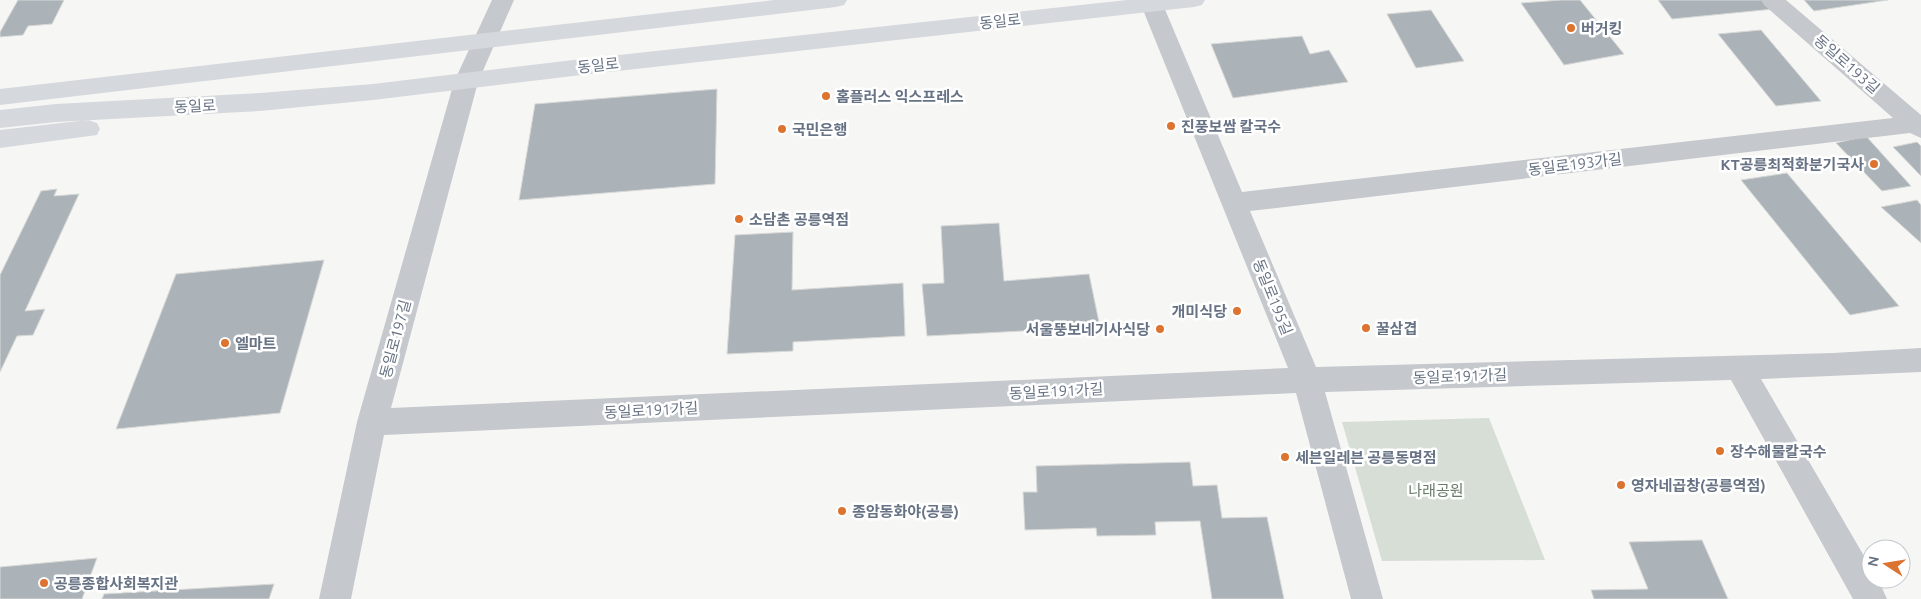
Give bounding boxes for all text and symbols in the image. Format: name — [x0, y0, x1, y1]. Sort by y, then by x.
street label: 동일로 — [979, 10, 1021, 32]
place label: 버거킹 — [1581, 20, 1622, 37]
marker: 버거킹 — [1565, 22, 1577, 34]
street label: 동일로193길 — [1811, 31, 1883, 97]
street label: 동일로 — [577, 54, 619, 76]
place label: 홈플러스 익스프레스 — [836, 88, 964, 105]
marker: 홈플러스 익스프레스 — [820, 90, 832, 102]
street label: 동일로 — [174, 96, 216, 116]
place label: 진풍보쌈 칼국수 — [1181, 118, 1281, 135]
marker: 진풍보쌈 칼국수 — [1165, 120, 1177, 132]
place label: 국민은행 — [792, 121, 847, 138]
marker: 국민은행 — [776, 123, 788, 135]
street label: 동일로193가길 — [1527, 150, 1623, 178]
place label: KT공릉최적화분기국사 — [1720, 156, 1864, 173]
marker: KT공릉최적화분기국사 — [1868, 158, 1880, 170]
place label: 소담촌 공릉역점 — [749, 211, 849, 228]
marker: 소담촌 공릉역점 — [733, 213, 745, 225]
street label: 동일로195길 — [1250, 256, 1296, 338]
street label: 동일로197길 — [376, 298, 414, 380]
place label: 개미식당 — [1172, 303, 1227, 320]
marker: 개미식당 — [1231, 305, 1243, 317]
place label: 꿀삼겹 — [1376, 320, 1417, 337]
place label: 서울뚱보네기사식당 — [1026, 321, 1150, 338]
marker: 꿀삼겹 — [1360, 322, 1372, 334]
marker: 서울뚱보네기사식당 — [1154, 323, 1166, 335]
place label: 엘마트 — [235, 335, 277, 352]
marker: 엘마트 — [219, 337, 231, 349]
street label: 동일로191가길 — [1413, 366, 1507, 386]
street label: 동일로191가길 — [1008, 380, 1104, 402]
street label: 동일로191가길 — [603, 399, 699, 421]
place label: 장수해물칼국수 — [1730, 443, 1827, 460]
marker: 장수해물칼국수 — [1714, 445, 1726, 457]
place label: 세븐일레븐 공릉동명점 — [1295, 449, 1437, 466]
marker: 세븐일레븐 공릉동명점 — [1279, 451, 1291, 463]
place label: 영자네곱창(공릉역점) — [1631, 477, 1766, 494]
marker: 영자네곱창(공릉역점) — [1615, 479, 1627, 491]
park label: 나래공원 — [1408, 482, 1464, 499]
place label: 종암동화야(공릉) — [852, 503, 959, 520]
marker: 종암동화야(공릉) — [836, 505, 848, 517]
north arrow — [1861, 539, 1911, 589]
text: N — [1864, 555, 1882, 568]
place label: 공릉종합사회복지관 — [54, 575, 178, 592]
marker: 공릉종합사회복지관 — [38, 577, 50, 589]

